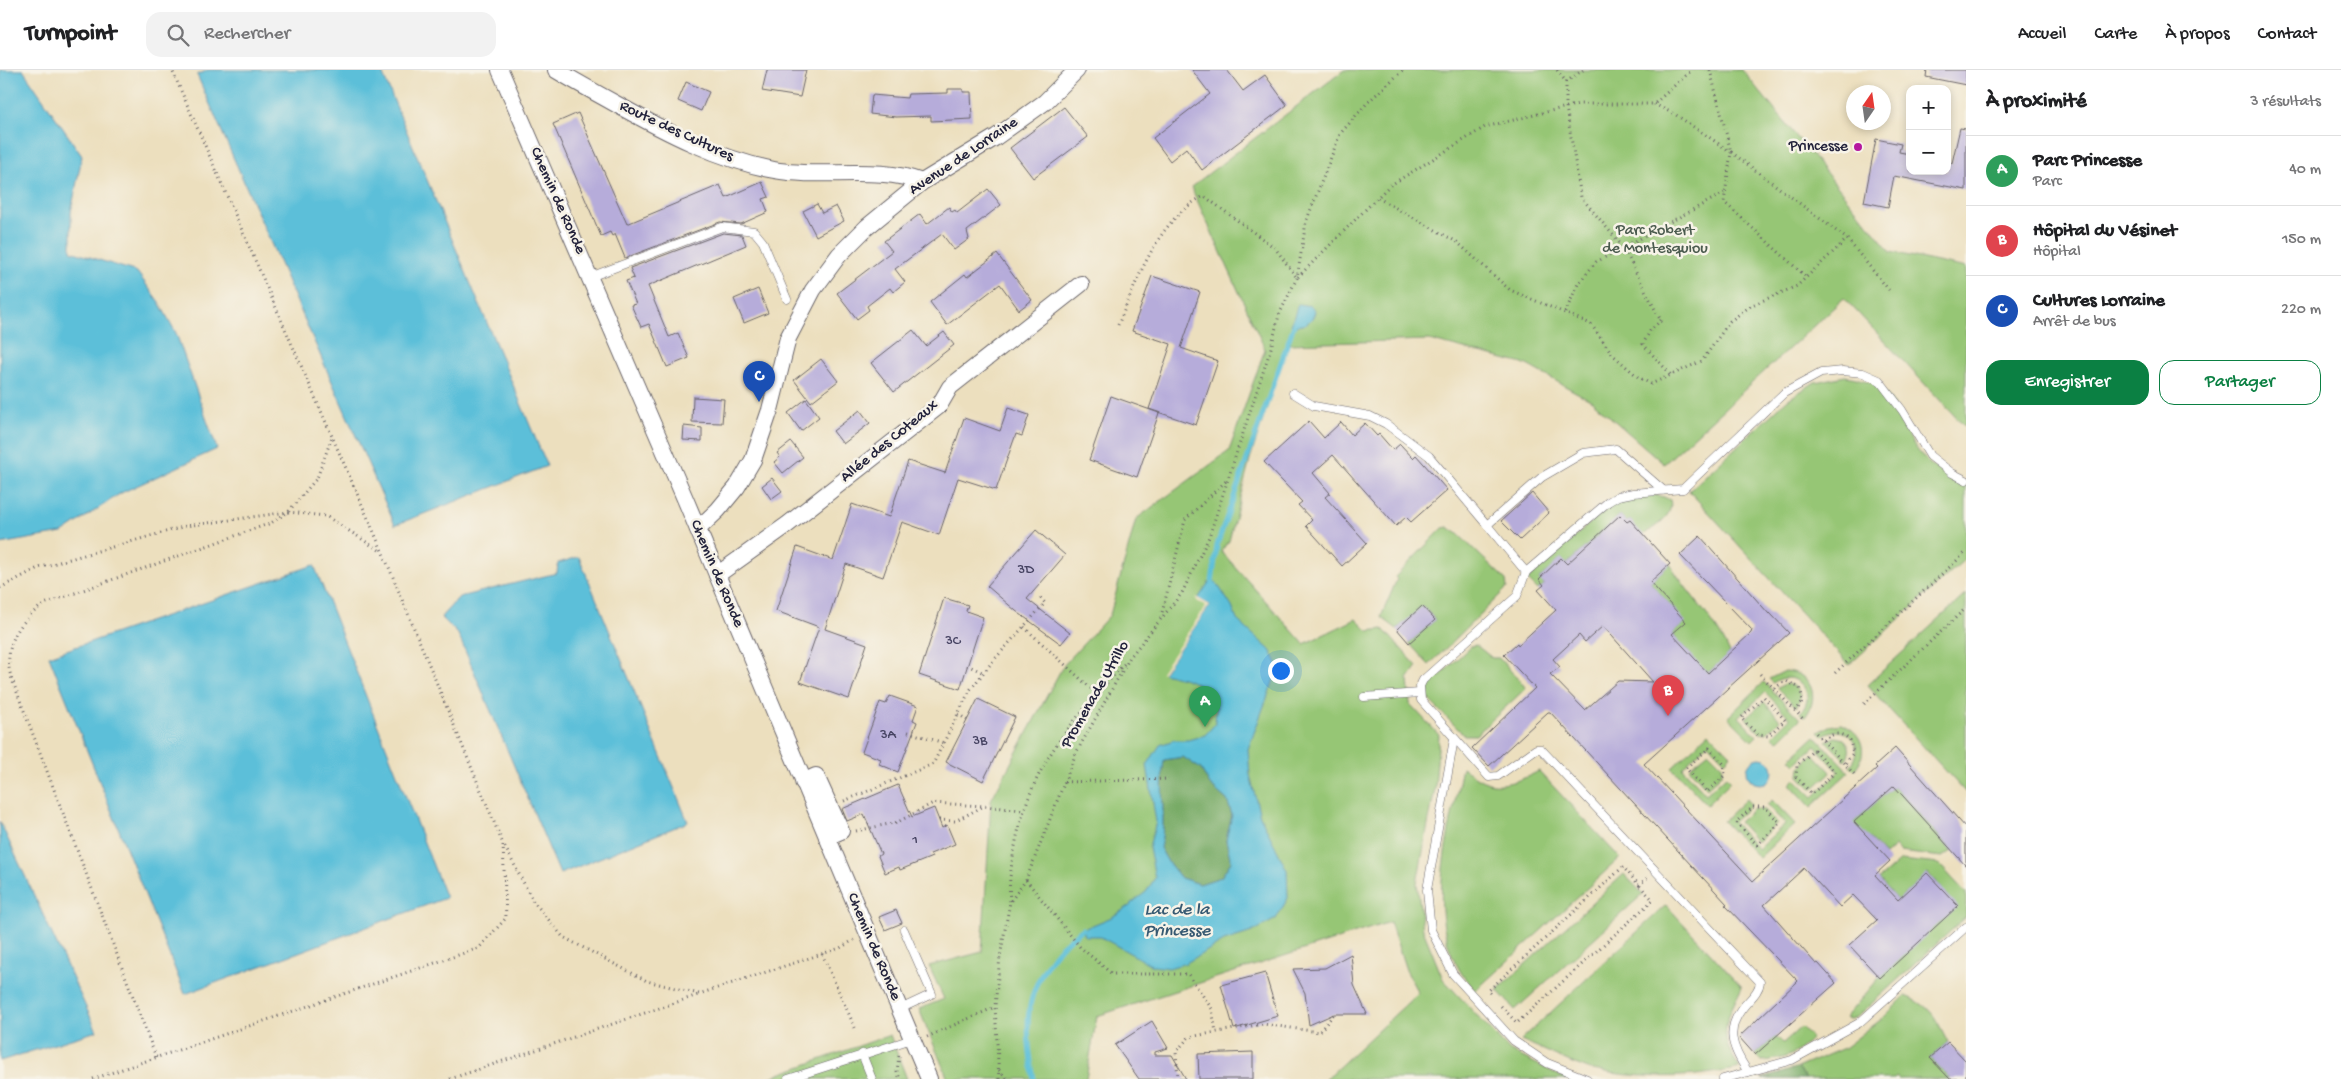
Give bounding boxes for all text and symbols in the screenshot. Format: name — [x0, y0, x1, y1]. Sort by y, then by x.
search box — [146, 12, 496, 57]
text: Turnpoint — [25, 20, 116, 49]
icon: search — [164, 21, 192, 49]
text: Rechercher — [204, 23, 290, 46]
text: Accueil — [2018, 24, 2066, 45]
text: Carte — [2094, 24, 2137, 45]
text: À propos — [2165, 24, 2230, 45]
text: Contact — [2258, 24, 2316, 45]
north arrow — [1846, 85, 1891, 130]
map controls — [1906, 85, 1951, 175]
button: + — [1906, 85, 1951, 130]
text: À proximité — [1986, 90, 2087, 115]
text: 3 résultats — [2250, 93, 2321, 112]
street label: Route des Cultures — [616, 97, 737, 167]
street label: Avenue de Lorraine — [906, 113, 1023, 200]
button: − — [1906, 130, 1951, 175]
place label: Princesse — [1788, 138, 1849, 157]
marker: Princesse — [1852, 141, 1864, 153]
street label: Chemin de Ronde — [525, 145, 589, 258]
text: Parc Princesse — [2033, 150, 2142, 173]
text: A — [1997, 161, 2007, 180]
text: 40 m — [2289, 161, 2321, 180]
text: Parc — [2033, 173, 2062, 192]
text: Hôpital du Vésinet — [2033, 220, 2177, 243]
park label: Parc Robert de Montesquiou — [1602, 222, 1708, 259]
text: B — [1998, 231, 2006, 250]
text: 150 m — [2282, 231, 2321, 250]
text: Hôpital — [2033, 243, 2081, 262]
text: Cultures Lorraine — [2033, 290, 2165, 313]
text: C — [1998, 301, 2006, 320]
text: 220 m — [2281, 301, 2321, 320]
text: Arrêt de bus — [2033, 313, 2116, 332]
button: Enregistrer — [1986, 360, 2149, 405]
button: Partager — [2159, 360, 2321, 405]
pin: C — [743, 361, 775, 402]
street label: Allée des Coteaux — [837, 396, 943, 487]
street label: Chemin de Ronde — [685, 517, 748, 631]
house number: 3D — [1017, 562, 1035, 579]
house number: 3C — [945, 633, 962, 650]
street label: Promenade Utrillo — [1057, 638, 1134, 753]
your location — [1268, 658, 1294, 684]
pin: B — [1652, 675, 1684, 716]
pin: A — [1189, 686, 1221, 727]
house number: 3A — [879, 727, 897, 744]
house number: 3B — [972, 733, 988, 750]
house number: 1 — [911, 832, 918, 849]
street label: Chemin de Ronde — [842, 890, 905, 1004]
water label: Lac de la Princesse — [1144, 900, 1211, 942]

